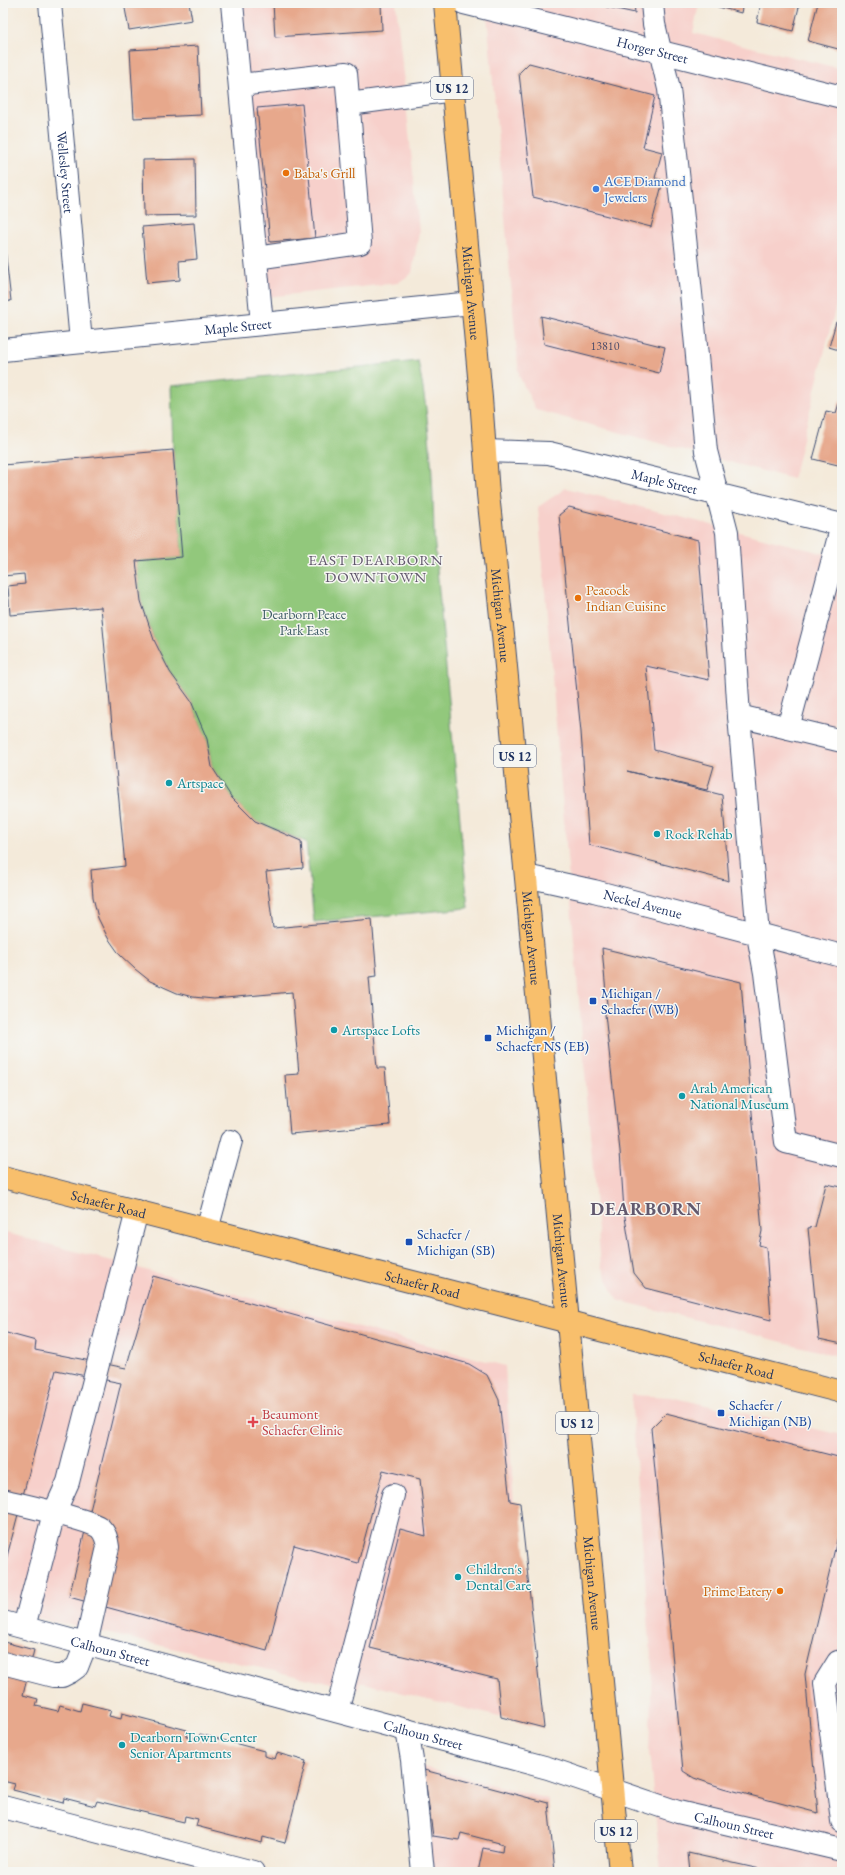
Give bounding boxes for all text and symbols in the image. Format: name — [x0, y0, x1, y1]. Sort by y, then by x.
street label: Horger Street — [615, 32, 690, 67]
road number: US 12 — [431, 77, 473, 99]
street label: Wellesley Street — [53, 131, 78, 215]
place label: Baba's Grill — [294, 164, 356, 182]
marker: Baba's Grill — [281, 168, 291, 178]
place label: ACE Diamond Jewelers — [603, 172, 687, 206]
marker: ACE Diamond Jewelers — [591, 184, 601, 194]
street label: Michigan Avenue — [458, 245, 485, 341]
street label: Maple Street — [203, 314, 273, 339]
house number: 13810 — [591, 338, 620, 354]
street label: Maple Street — [630, 465, 700, 498]
district label: EAST DEARBORN DOWNTOWN — [308, 550, 444, 586]
street label: Michigan Avenue — [487, 567, 515, 664]
place label: Peacock Indian Cuisine — [586, 581, 667, 615]
marker: Peacock Indian Cuisine — [573, 593, 583, 603]
park label: Dearborn Peace Park East — [262, 605, 347, 639]
road number: US 12 — [494, 745, 536, 767]
place label: Artspace — [176, 774, 224, 792]
marker: Artspace — [164, 778, 174, 788]
place label: Rock Rehab — [665, 825, 732, 843]
marker: Rock Rehab — [652, 829, 662, 839]
street label: Neckel Avenue — [601, 885, 685, 923]
street label: Michigan Avenue — [518, 890, 545, 986]
place label: Michigan / Schaefer (WB) — [601, 984, 678, 1018]
marker: Michigan / Schaefer (WB) — [588, 996, 598, 1006]
place label: Artspace Lofts — [341, 1021, 420, 1039]
place label: Michigan / Schaefer NS (EB) — [496, 1021, 589, 1055]
marker: Artspace Lofts — [329, 1025, 339, 1035]
marker: Michigan / Schaefer NS (EB) — [483, 1033, 493, 1043]
place label: Arab American National Museum — [689, 1079, 789, 1113]
marker: Arab American National Museum — [677, 1091, 687, 1101]
street label: Schaefer Road — [69, 1186, 149, 1223]
district label: DEARBORN — [590, 1197, 702, 1220]
street label: Michigan Avenue — [549, 1213, 576, 1309]
place label: Schaefer / Michigan (SB) — [417, 1225, 495, 1259]
marker: Schaefer / Michigan (SB) — [404, 1237, 414, 1247]
street label: Schaefer Road — [383, 1266, 463, 1303]
street label: Schaefer Road — [697, 1347, 777, 1383]
place label: Schaefer / Michigan (NB) — [729, 1396, 811, 1430]
place label: Beaumont Schaefer Clinic — [262, 1405, 343, 1439]
marker: Schaefer / Michigan (NB) — [716, 1408, 726, 1418]
road number: US 12 — [556, 1412, 598, 1434]
marker: Beaumont Schaefer Clinic — [247, 1416, 259, 1428]
street label: Michigan Avenue — [579, 1535, 606, 1632]
place label: Children's Dental Care — [466, 1560, 532, 1594]
marker: Children's Dental Care — [453, 1572, 463, 1582]
place label: Prime Eatery — [703, 1582, 773, 1600]
marker: Prime Eatery — [775, 1586, 785, 1596]
street label: Calhoun Street — [69, 1631, 152, 1670]
street label: Calhoun Street — [381, 1715, 465, 1754]
place label: Dearborn Town Center Senior Apartments — [130, 1728, 257, 1762]
marker: Dearborn Town Center Senior Apartments — [117, 1740, 127, 1750]
street label: Calhoun Street — [692, 1807, 776, 1843]
road number: US 12 — [595, 1820, 637, 1842]

